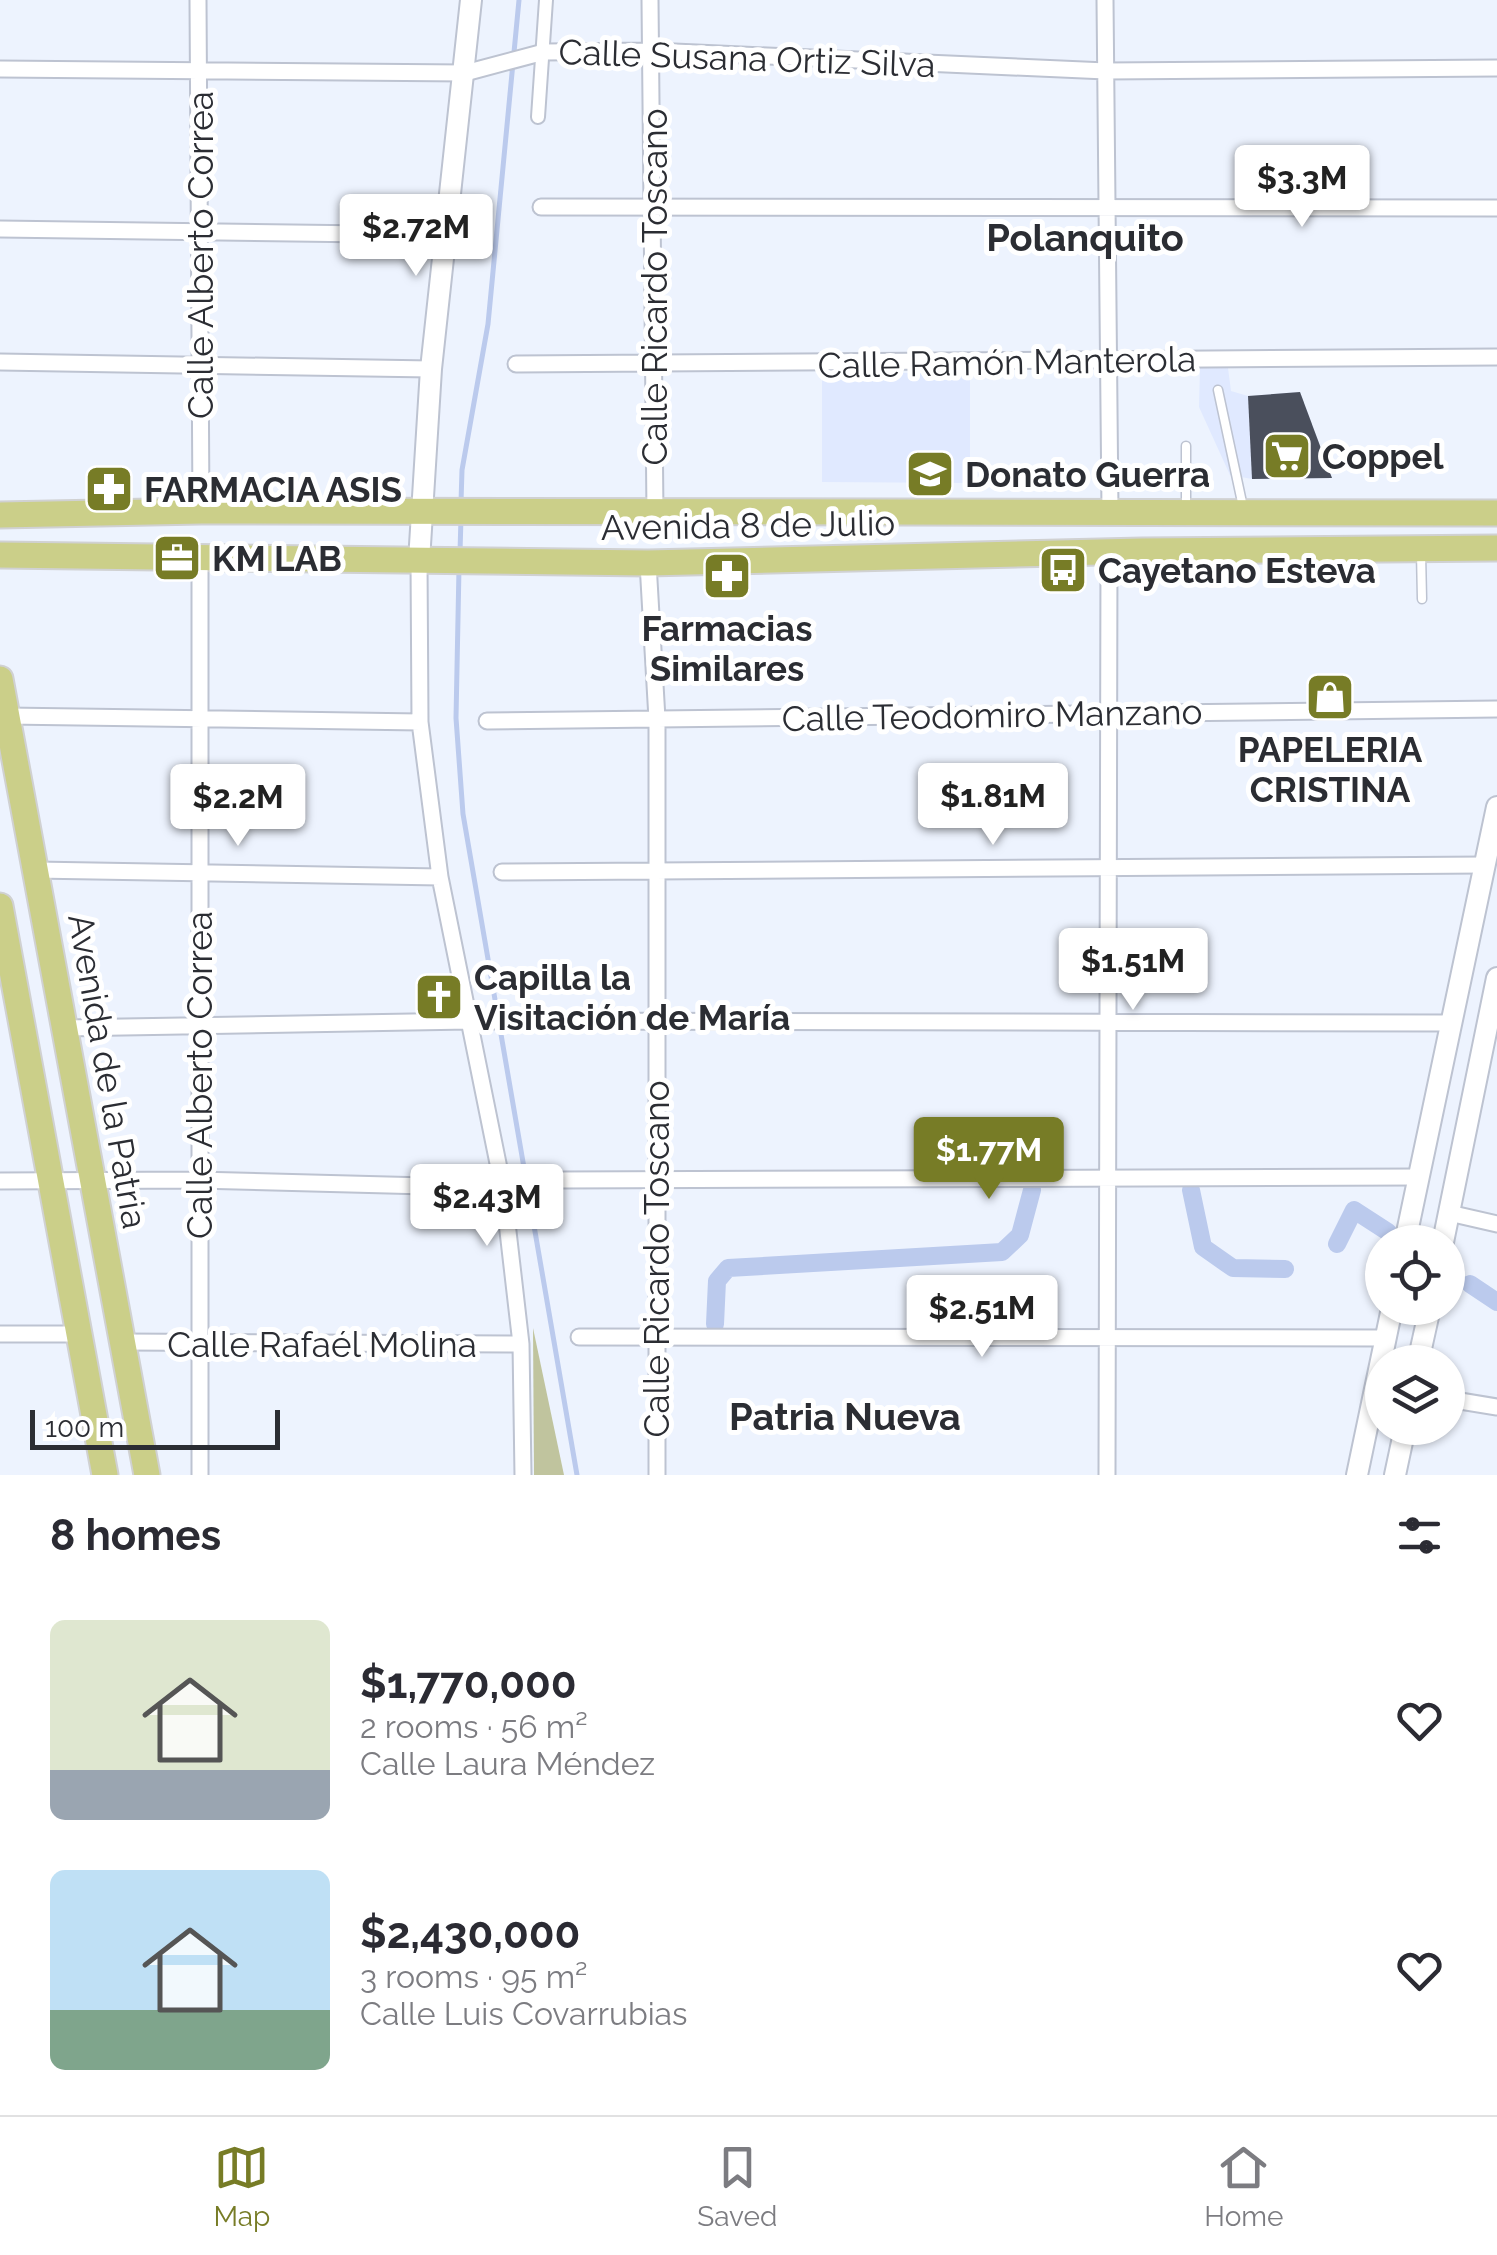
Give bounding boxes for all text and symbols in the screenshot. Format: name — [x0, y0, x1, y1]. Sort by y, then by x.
street label: Calle Susana Ortiz Silva — [558, 31, 936, 85]
street label: Calle Alberto Correa — [180, 91, 221, 419]
street label: Calle Ricardo Toscano — [634, 108, 675, 466]
pin: $3.3M — [1232, 145, 1372, 230]
text: $3.3M — [1257, 159, 1347, 196]
pin: $2.72M — [335, 194, 497, 279]
text: $2.72M — [362, 208, 470, 245]
district label: Polanquito — [986, 215, 1184, 260]
street label: Calle Ramón Manterola — [817, 338, 1197, 386]
supermarket icon: Coppel — [1261, 430, 1313, 482]
place label: Coppel — [1322, 436, 1444, 477]
school or university icon: Donato Guerra — [904, 448, 956, 500]
place label: Donato Guerra — [965, 454, 1210, 495]
pharmacy icon: FARMACIA ASIS — [83, 463, 135, 515]
place label: FARMACIA ASIS — [144, 469, 402, 510]
street label: Avenida 8 de Julio — [601, 502, 895, 548]
office icon: KM LAB — [151, 532, 203, 584]
place label: KM LAB — [212, 538, 342, 579]
bus stop icon: Cayetano Esteva — [1037, 544, 1089, 596]
pharmacy icon: Farmacias Similares — [701, 550, 753, 602]
place label: Cayetano Esteva — [1098, 550, 1376, 591]
place label: Farmacias Similares — [642, 608, 812, 689]
shop icon: PAPELERIA CRISTINA — [1304, 671, 1356, 723]
street label: Calle Teodomiro Manzano — [781, 691, 1203, 739]
place label: PAPELERIA CRISTINA — [1238, 729, 1423, 810]
pin: $1.81M — [912, 763, 1074, 848]
pin: $2.2M — [168, 764, 308, 849]
text: $1.81M — [940, 777, 1046, 814]
text: $2.2M — [192, 778, 284, 815]
street label: Avenida de la Patria — [60, 910, 156, 1232]
street label: Calle Alberto Correa — [179, 911, 220, 1239]
pin: $1.51M — [1052, 928, 1214, 1013]
text: $1.51M — [1081, 942, 1185, 979]
place label: Capilla la Visitación de María — [474, 957, 790, 1038]
church icon: Capilla la Visitación de María — [413, 971, 465, 1023]
street label: Calle Ricardo Toscano — [636, 1080, 677, 1438]
pin: $1.77M — [908, 1117, 1070, 1202]
text: $1.77M — [936, 1131, 1042, 1168]
pin: $2.43M — [406, 1164, 568, 1249]
text: $2.43M — [432, 1178, 542, 1215]
map controls — [1365, 1225, 1465, 1445]
button: locate — [1365, 1225, 1465, 1325]
pin: $2.51M — [901, 1275, 1063, 1360]
text: $2.51M — [929, 1289, 1035, 1326]
street label: Calle Rafaél Molina — [167, 1324, 477, 1365]
button: layers — [1365, 1345, 1465, 1445]
district label: Patria Nueva — [729, 1394, 961, 1439]
scale bar — [30, 1405, 280, 1450]
text: 100 m — [45, 1411, 124, 1444]
icon: filters — [1392, 1508, 1447, 1563]
text: 8 homes — [50, 1511, 221, 1560]
text: $1,770,000 — [360, 1659, 577, 1708]
icon: home — [130, 1660, 250, 1780]
icon: heart — [1392, 1693, 1447, 1748]
text: 2 rooms · 56 m² — [360, 1708, 588, 1745]
text: Calle Laura Méndez — [360, 1745, 655, 1782]
text: $2,430,000 — [360, 1909, 580, 1958]
icon: home — [130, 1910, 250, 2030]
icon: heart — [1392, 1943, 1447, 1998]
text: 3 rooms · 95 m² — [360, 1958, 587, 1995]
text: Calle Luis Covarrubias — [360, 1995, 688, 2032]
tab: Map — [213, 2140, 270, 2233]
tab: Saved — [697, 2140, 777, 2233]
tab: Home — [1204, 2140, 1284, 2233]

